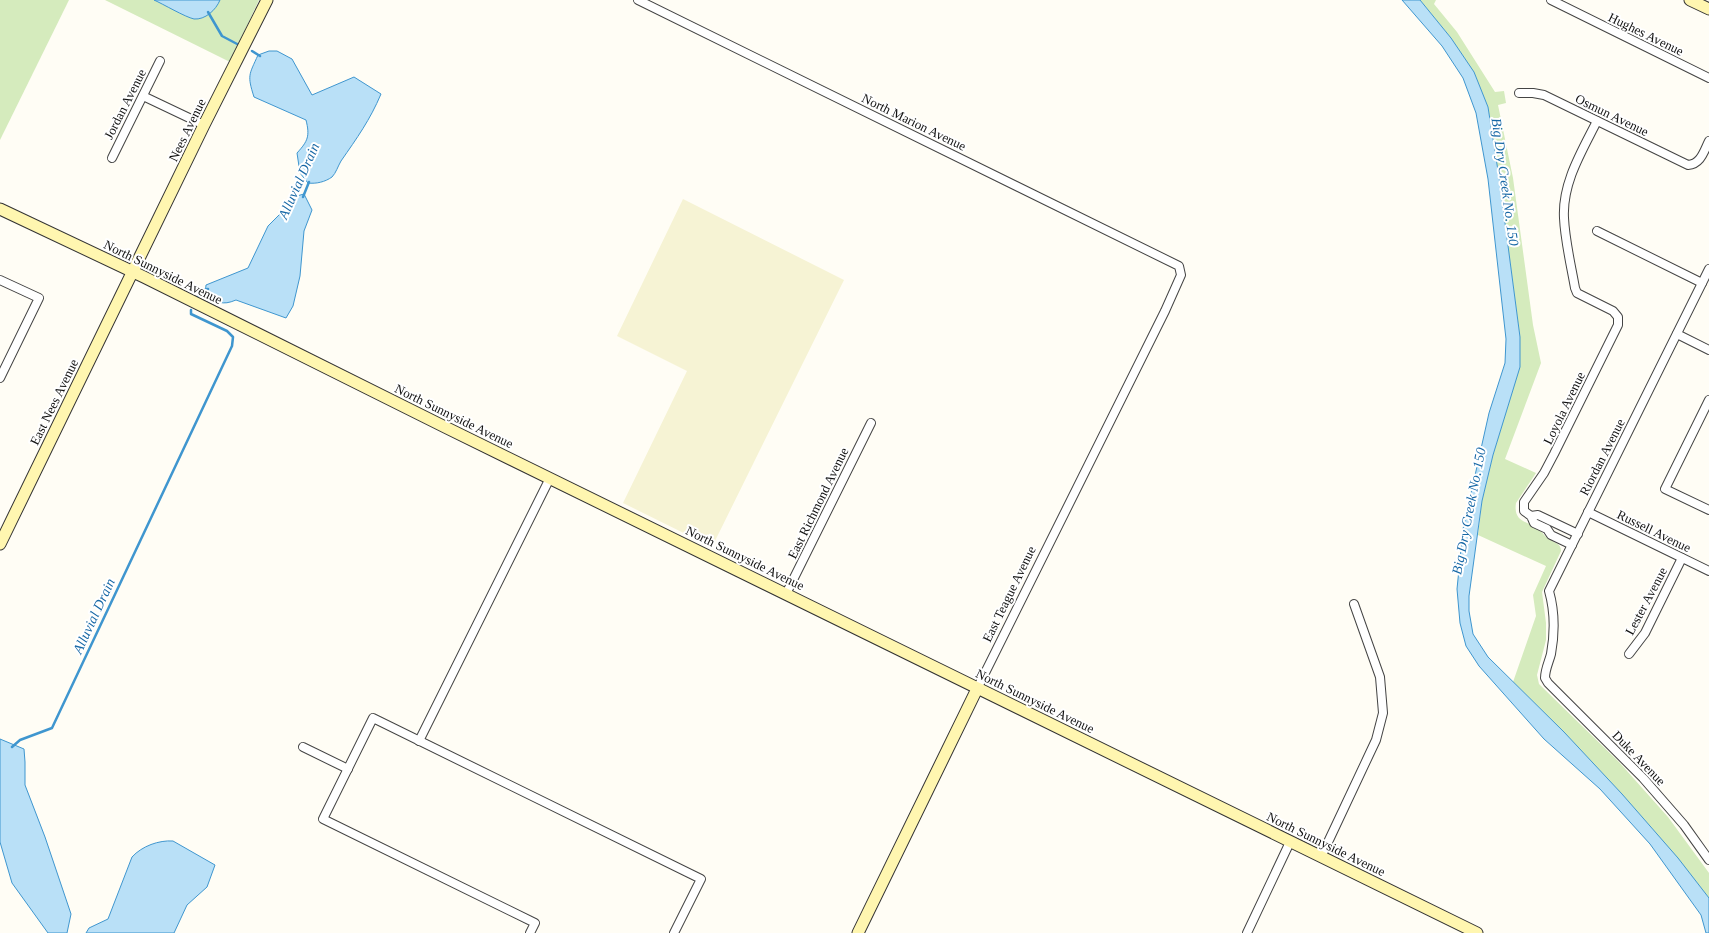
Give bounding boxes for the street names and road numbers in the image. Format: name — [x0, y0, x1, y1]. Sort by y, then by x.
street label: Hughes Avenue — [1606, 9, 1686, 59]
street label: Jordan Avenue — [101, 66, 149, 142]
street label: North Marion Avenue — [860, 90, 969, 154]
street label: Osmun Avenue — [1573, 91, 1651, 139]
street label: Nees Avenue — [165, 96, 209, 164]
street label: North Sunnyside Avenue — [101, 237, 225, 307]
street label: East Nees Avenue — [27, 356, 81, 447]
street label: Loyola Avenue — [1540, 369, 1588, 447]
street label: North Sunnyside Avenue — [392, 381, 516, 451]
street label: Riordan Avenue — [1576, 416, 1628, 498]
street label: East Richmond Avenue — [785, 445, 852, 561]
street label: Russell Avenue — [1615, 507, 1694, 555]
street label: North Sunnyside Avenue — [683, 523, 807, 593]
street label: East Teague Avenue — [979, 543, 1039, 644]
street label: Lester Avenue — [1622, 564, 1670, 637]
street label: North Sunnyside Avenue — [973, 666, 1097, 736]
street label: Duke Avenue — [1609, 728, 1669, 789]
street label: North Sunnyside Avenue — [1264, 809, 1388, 879]

